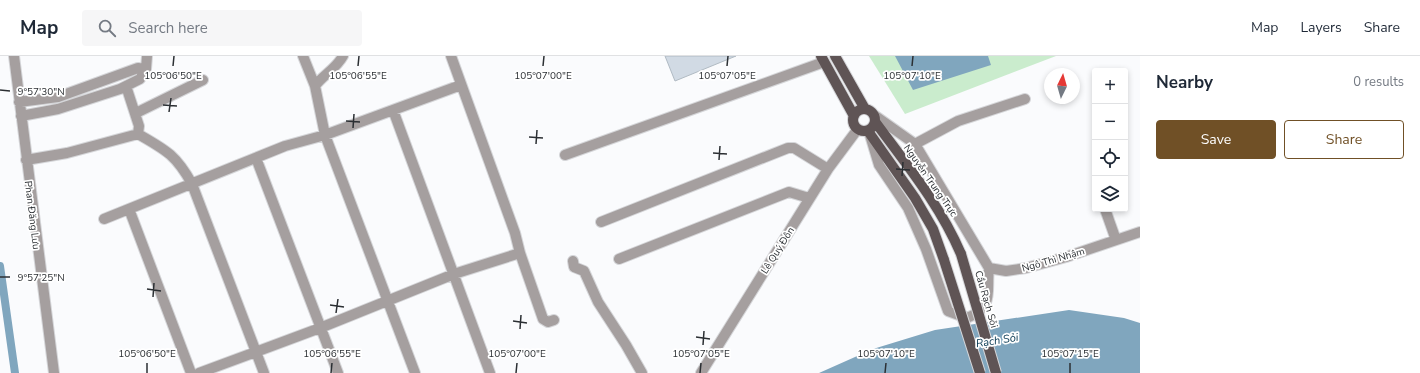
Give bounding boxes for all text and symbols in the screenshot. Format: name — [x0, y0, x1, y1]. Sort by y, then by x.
search box — [82, 10, 362, 46]
text: Map — [20, 15, 58, 41]
icon: search — [96, 17, 118, 39]
text: Search here — [128, 18, 208, 38]
text: Map — [1251, 18, 1278, 37]
text: Layers — [1300, 18, 1342, 37]
text: Share — [1364, 18, 1400, 37]
north arrow — [1044, 68, 1080, 104]
map controls — [1092, 68, 1128, 212]
button: + — [1092, 68, 1128, 104]
text: 105°06'50"E — [144, 69, 202, 83]
text: 105°06'55"E — [329, 69, 387, 83]
text: 105°07'00"E — [514, 69, 572, 83]
text: 105°07'05"E — [698, 69, 756, 83]
text: 105°07'10"E — [883, 69, 941, 83]
text: Nearby — [1156, 71, 1213, 94]
text: 0 results — [1353, 73, 1404, 91]
text: 9°57'30"N — [17, 85, 65, 99]
button: − — [1092, 104, 1128, 140]
button: Save — [1156, 120, 1276, 159]
button: Share — [1284, 120, 1404, 159]
button: locate — [1092, 140, 1128, 176]
street label: Nguyễn Trung Trực — [900, 142, 961, 220]
button: layers — [1092, 176, 1128, 212]
street label: Phan Đăng Lưu — [21, 180, 43, 250]
street label: Lê Quý Đôn — [758, 224, 798, 277]
street label: Ngô Thì Nhậm — [1020, 244, 1086, 276]
street label: Cầu Rạch Sỏi — [971, 269, 1001, 330]
text: 9°57'25"N — [17, 271, 65, 285]
water label: Rạch Sỏi — [975, 330, 1020, 351]
text: 105°06'50"E — [118, 347, 176, 361]
text: 105°06'55"E — [303, 347, 361, 361]
text: 105°07'00"E — [488, 347, 546, 361]
text: 105°07'05"E — [672, 347, 730, 361]
text: 105°07'10"E — [857, 347, 915, 361]
text: 105°07'15"E — [1041, 347, 1099, 361]

